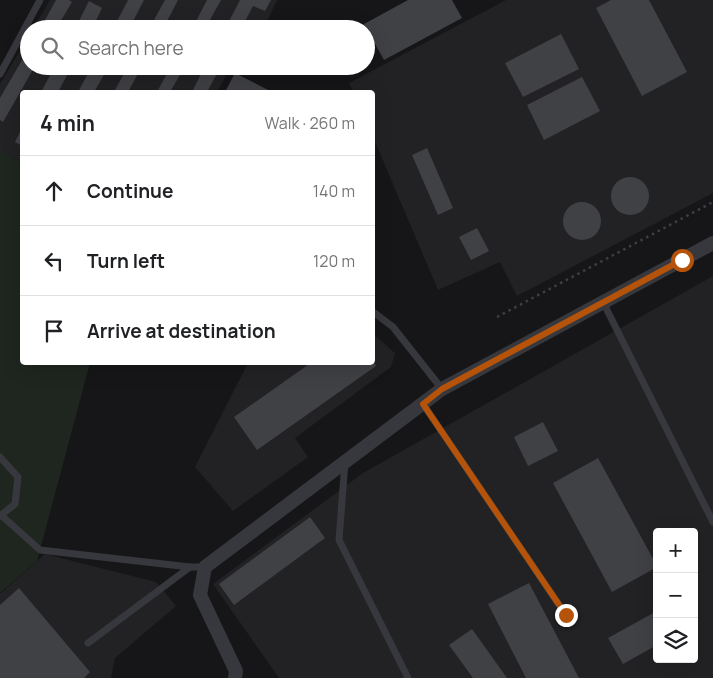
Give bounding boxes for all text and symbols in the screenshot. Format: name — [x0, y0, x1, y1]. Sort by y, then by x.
search box — [20, 20, 375, 75]
icon: search — [38, 34, 66, 62]
text: Search here — [78, 35, 184, 61]
text: 4 min — [40, 109, 95, 137]
text: Walk · 260 m — [265, 112, 355, 134]
icon: ahead — [40, 177, 68, 205]
text: Continue — [87, 178, 173, 204]
text: 140 m — [313, 180, 355, 202]
icon: left — [40, 247, 68, 275]
text: Turn left — [87, 248, 165, 274]
route start — [671, 249, 694, 272]
text: 120 m — [313, 250, 355, 272]
icon: arrive — [40, 317, 68, 345]
text: Arrive at destination — [87, 318, 276, 344]
map controls — [653, 528, 698, 663]
button: + — [653, 528, 698, 573]
button: − — [653, 573, 698, 618]
route end — [555, 604, 578, 627]
button: layers — [653, 618, 698, 663]

